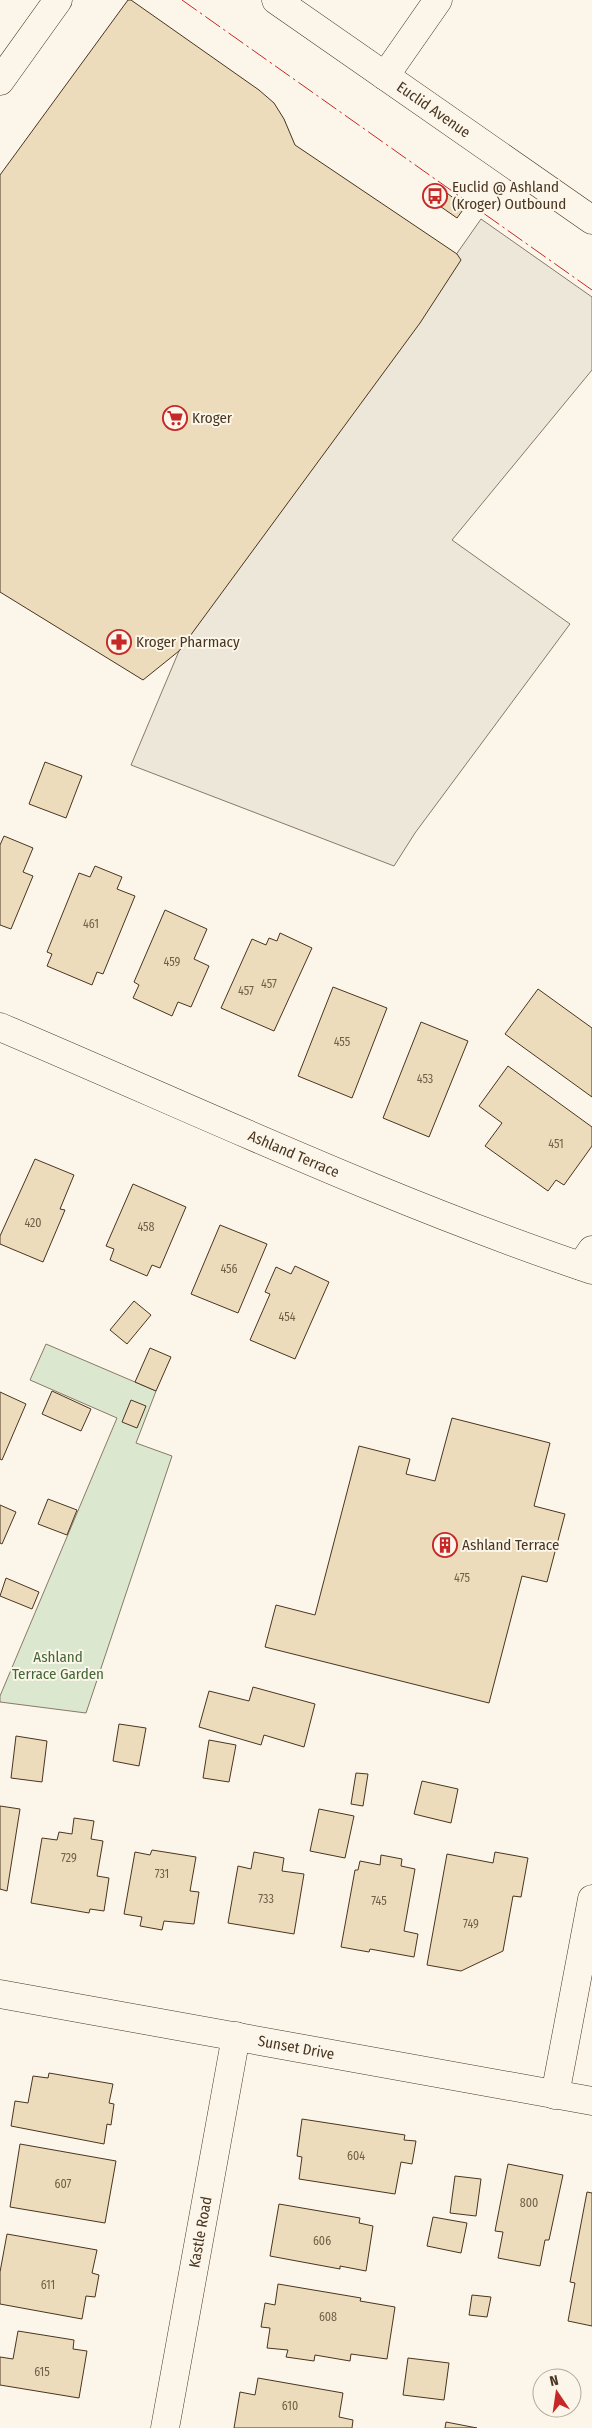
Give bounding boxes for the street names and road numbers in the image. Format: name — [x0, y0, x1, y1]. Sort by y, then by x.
street label: Euclid Avenue — [393, 78, 474, 142]
street label: Ashland Terrace — [245, 1127, 342, 1181]
street label: Sunset Drive — [257, 2032, 336, 2063]
street label: Kastle Road — [185, 2195, 216, 2269]

